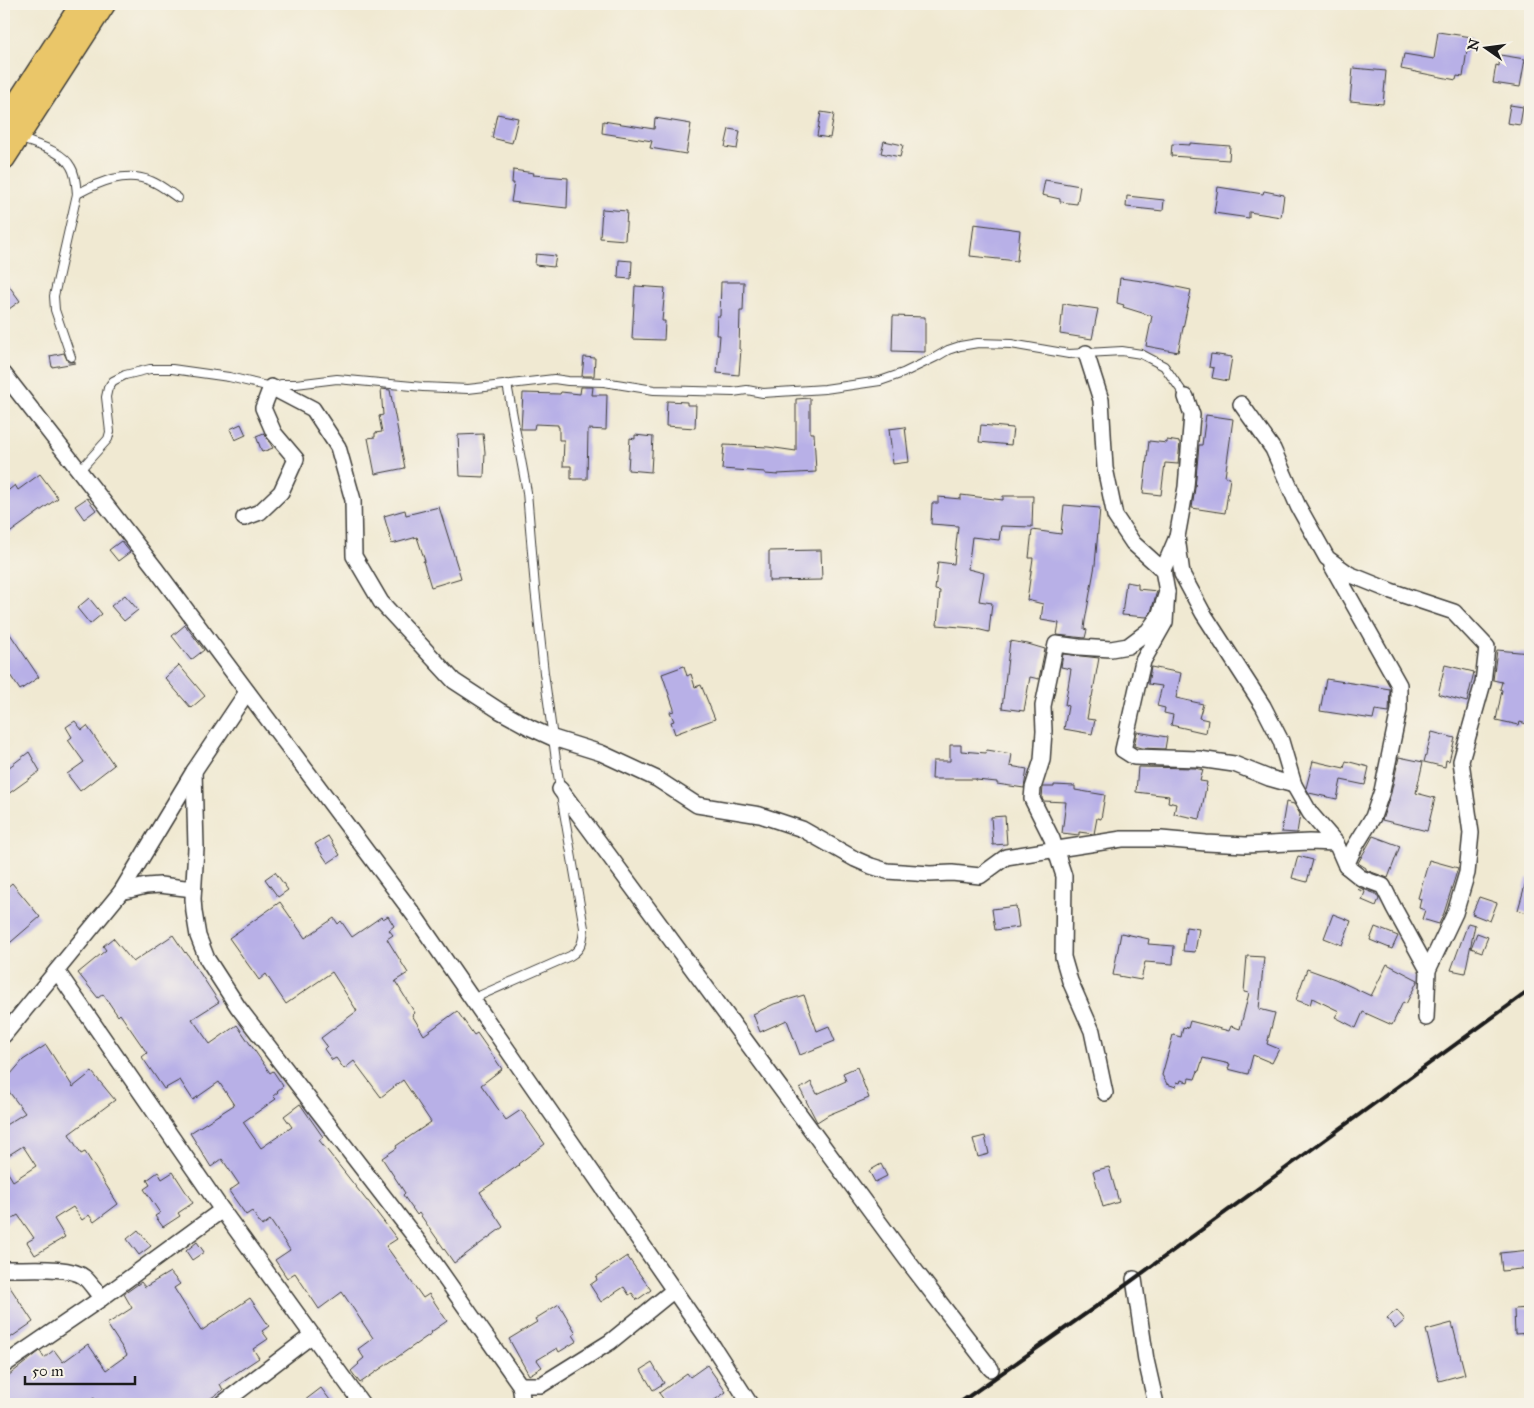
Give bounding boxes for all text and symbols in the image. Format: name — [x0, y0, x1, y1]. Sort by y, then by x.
north arrow — [1462, 22, 1512, 72]
text: N — [1464, 37, 1484, 53]
scale bar — [25, 1353, 135, 1385]
text: 50 m — [32, 1362, 64, 1380]

